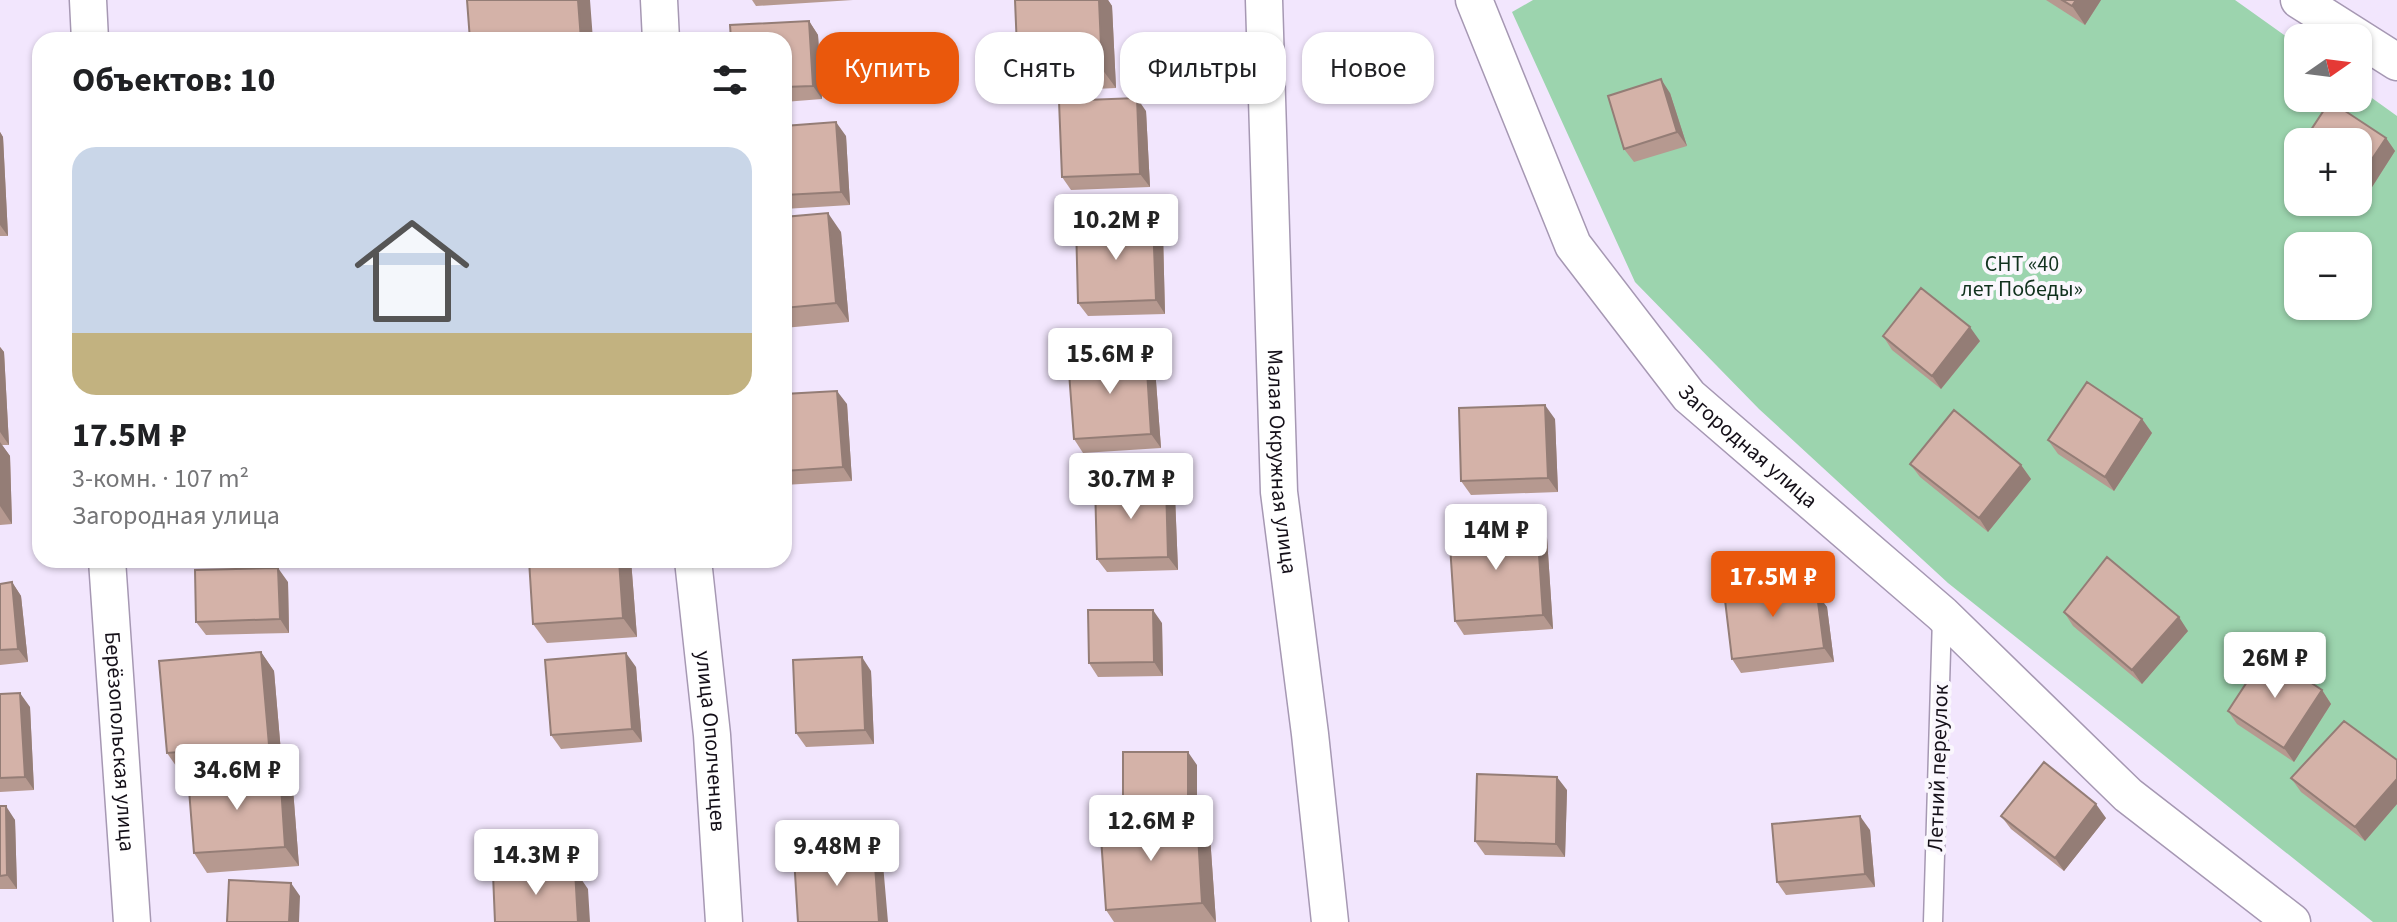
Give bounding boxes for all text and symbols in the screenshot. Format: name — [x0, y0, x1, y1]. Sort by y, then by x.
north arrow — [2284, 24, 2372, 112]
map controls — [2284, 24, 2372, 320]
chip: Купить — [816, 32, 959, 104]
chip: Снять — [975, 32, 1104, 104]
chip: Фильтры — [1120, 32, 1286, 104]
chip: Новое — [1302, 32, 1434, 104]
text: Объектов: 10 — [72, 56, 275, 105]
icon: filters — [708, 58, 752, 102]
button: + — [2284, 128, 2372, 216]
pin: 10.2M ₽ — [1042, 194, 1190, 262]
icon: home — [340, 199, 484, 343]
text: 10.2M ₽ — [1072, 201, 1160, 238]
button: − — [2284, 232, 2372, 320]
park label: СНТ «40 лет Победы» — [1961, 248, 2083, 305]
pin: 15.6M ₽ — [1036, 328, 1184, 396]
text: 15.6M ₽ — [1066, 335, 1154, 372]
street label: Малая Окружная улица — [1259, 349, 1305, 576]
street label: Загородная улица — [1670, 378, 1825, 516]
text: 17.5M ₽ — [72, 411, 187, 460]
pin: 30.7M ₽ — [1057, 453, 1205, 521]
text: 3-комн. · 107 m² — [72, 460, 249, 497]
text: 30.7M ₽ — [1087, 460, 1175, 497]
text: Загородная улица — [72, 497, 280, 534]
pin: 14M ₽ — [1440, 504, 1552, 572]
text: 14M ₽ — [1463, 511, 1529, 548]
pin: 17.5M ₽ — [1699, 551, 1847, 619]
text: 17.5M ₽ — [1729, 558, 1817, 595]
street label: Берёзопольская улица — [96, 630, 143, 853]
pin: 26M ₽ — [2219, 632, 2331, 700]
text: 26M ₽ — [2242, 639, 2308, 676]
street label: улица Ополченцев — [687, 649, 734, 833]
street label: Летний переулок — [1919, 684, 1957, 852]
pin: 34.6M ₽ — [163, 744, 311, 812]
text: 34.6M ₽ — [193, 751, 281, 788]
pin: 12.6M ₽ — [1077, 795, 1225, 863]
text: 12.6M ₽ — [1107, 802, 1195, 839]
pin: 9.48M ₽ — [763, 820, 911, 888]
text: 9.48M ₽ — [793, 827, 881, 864]
pin: 14.3M ₽ — [462, 829, 610, 897]
text: 14.3M ₽ — [492, 836, 580, 873]

